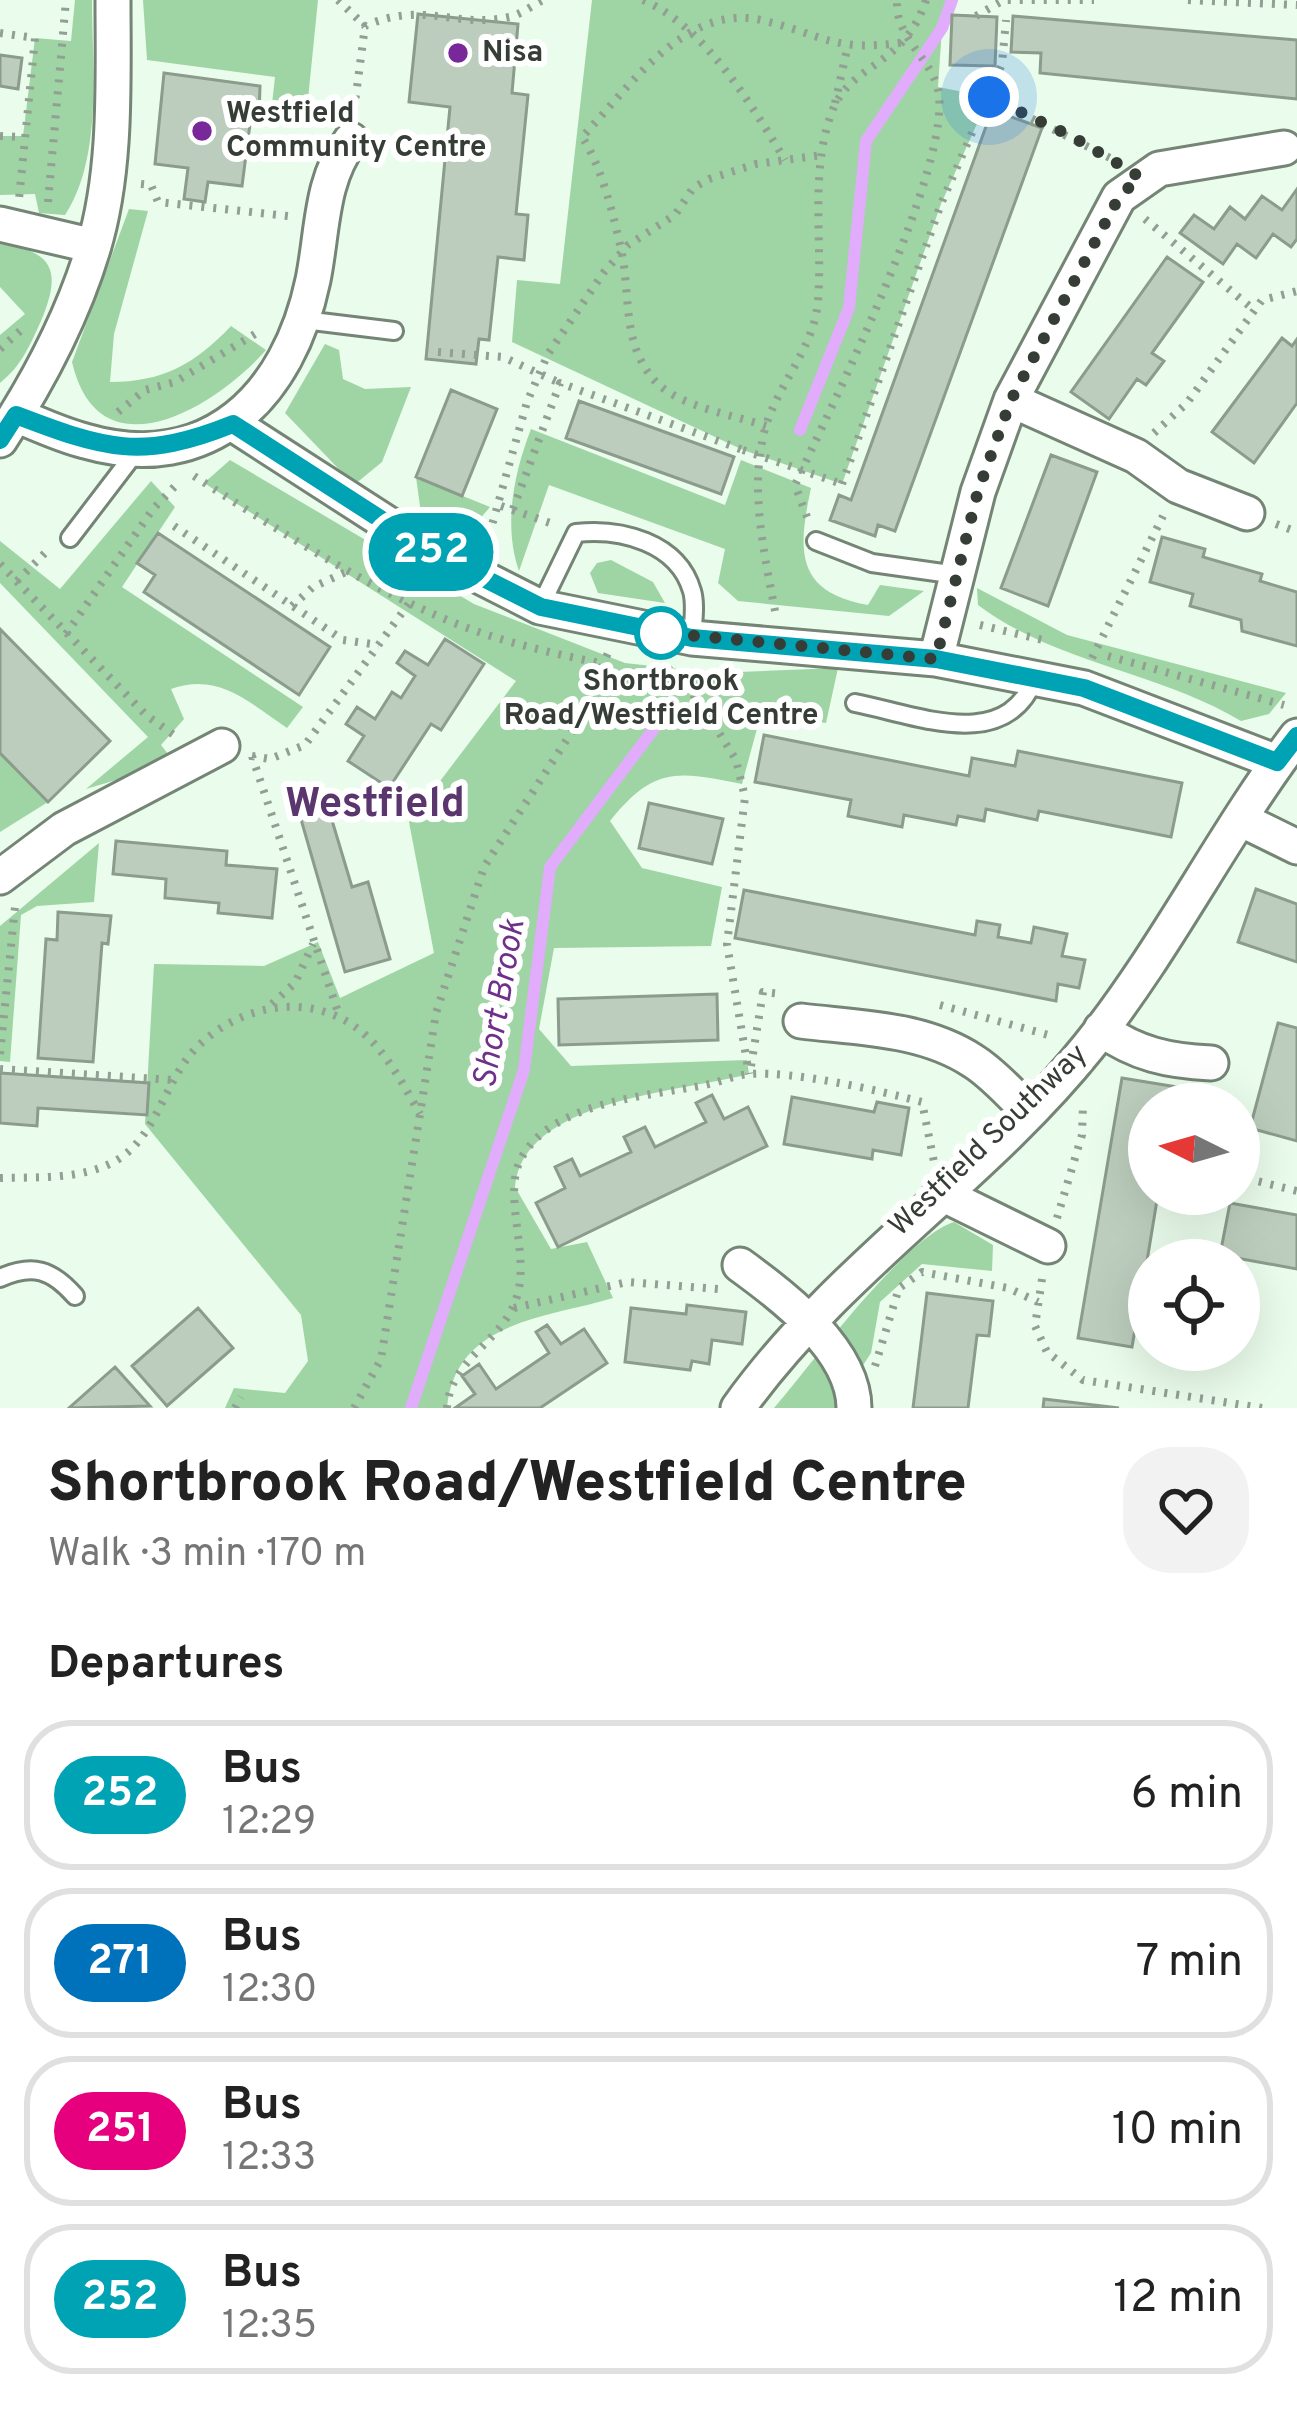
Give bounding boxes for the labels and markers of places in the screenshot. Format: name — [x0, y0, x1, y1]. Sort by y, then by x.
place label: Nisa — [482, 35, 543, 72]
marker: Nisa — [445, 40, 471, 66]
place label: Westfield Community Centre — [226, 96, 487, 167]
marker: Westfield Community Centre — [189, 118, 215, 144]
marker: Shortbrook Road/Westfield Centre — [636, 608, 686, 658]
place label: Shortbrook Road/Westfield Centre — [504, 664, 818, 735]

